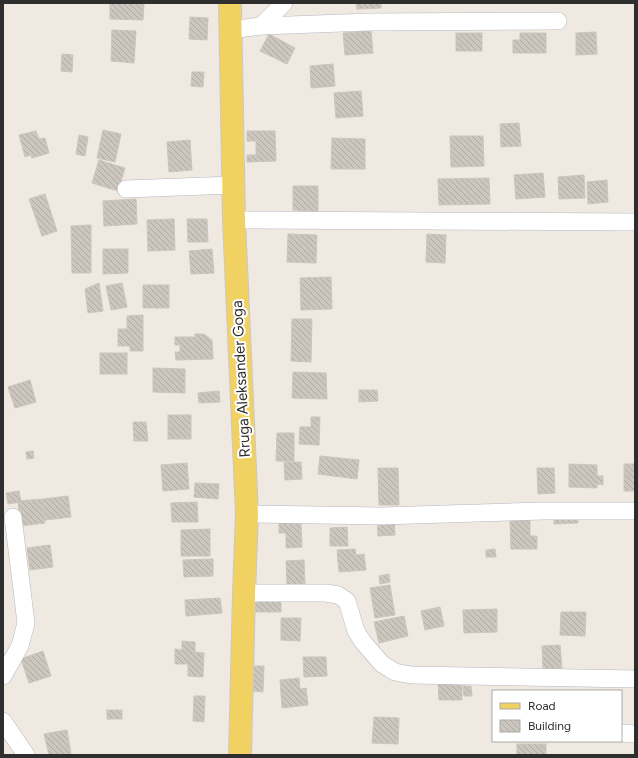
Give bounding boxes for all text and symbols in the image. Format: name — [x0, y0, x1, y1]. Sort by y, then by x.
street label: Rruga Aleksander Goga — [228, 300, 254, 458]
legend — [492, 690, 622, 742]
text: Road — [528, 699, 556, 713]
text: Building — [528, 719, 571, 733]

